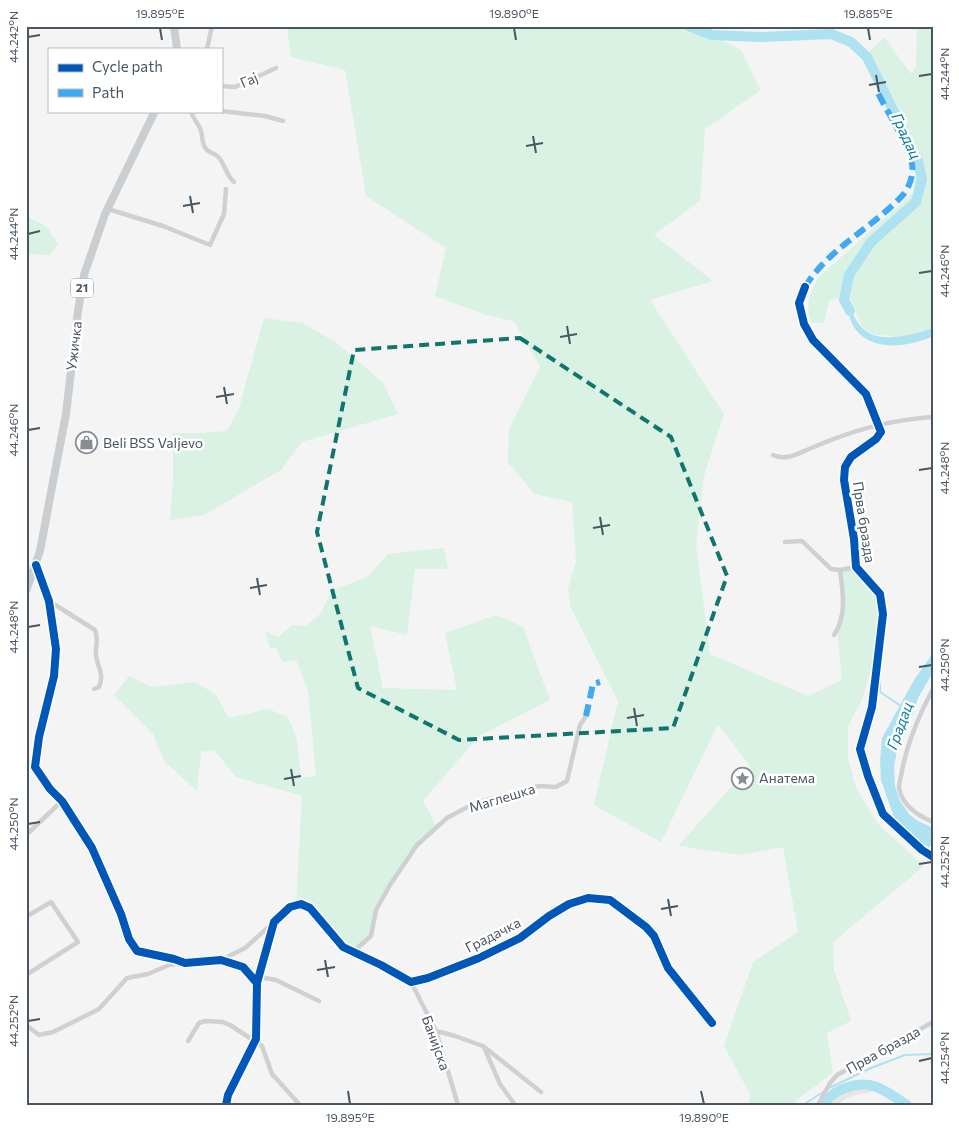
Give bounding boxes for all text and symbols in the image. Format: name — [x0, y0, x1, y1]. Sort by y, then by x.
text: 19.895°E — [135, 6, 185, 20]
text: 19.890°E — [489, 6, 539, 20]
text: 19.885°E — [843, 6, 893, 20]
text: 44.242°N — [6, 11, 20, 63]
legend — [48, 48, 222, 112]
text: 44.244°N — [937, 48, 951, 100]
text: Cycle path — [92, 57, 163, 75]
street label: Гај — [237, 68, 260, 91]
text: Path — [92, 83, 124, 101]
water label: Градац — [888, 110, 926, 162]
text: 44.244°N — [6, 208, 20, 260]
text: 44.246°N — [937, 245, 951, 297]
road number: 21 — [71, 278, 93, 298]
street label: Ужичка — [62, 320, 85, 372]
text: 44.246°N — [6, 404, 20, 456]
shop icon: Beli BSS Valjevo — [75, 431, 99, 455]
place label: Beli BSS Valjevo — [103, 434, 203, 451]
text: 44.248°N — [937, 442, 951, 494]
street label: Прва бразда — [850, 480, 879, 564]
text: 44.248°N — [6, 601, 20, 653]
text: 44.250°N — [937, 638, 951, 692]
water label: Градац — [882, 699, 916, 752]
place icon: Анатема — [731, 766, 755, 790]
place label: Анатема — [759, 769, 815, 786]
street label: Маглешка — [467, 779, 537, 816]
text: 44.250°N — [6, 797, 20, 851]
text: 44.252°N — [937, 836, 951, 888]
street label: Градачка — [462, 913, 523, 956]
text: 44.252°N — [6, 995, 20, 1047]
street label: Банијска — [419, 1013, 454, 1073]
street label: Прва бразда — [843, 1022, 923, 1077]
text: 44.254°N — [937, 1032, 951, 1084]
text: 19.895°E — [325, 1110, 375, 1124]
text: 19.890°E — [679, 1110, 729, 1124]

